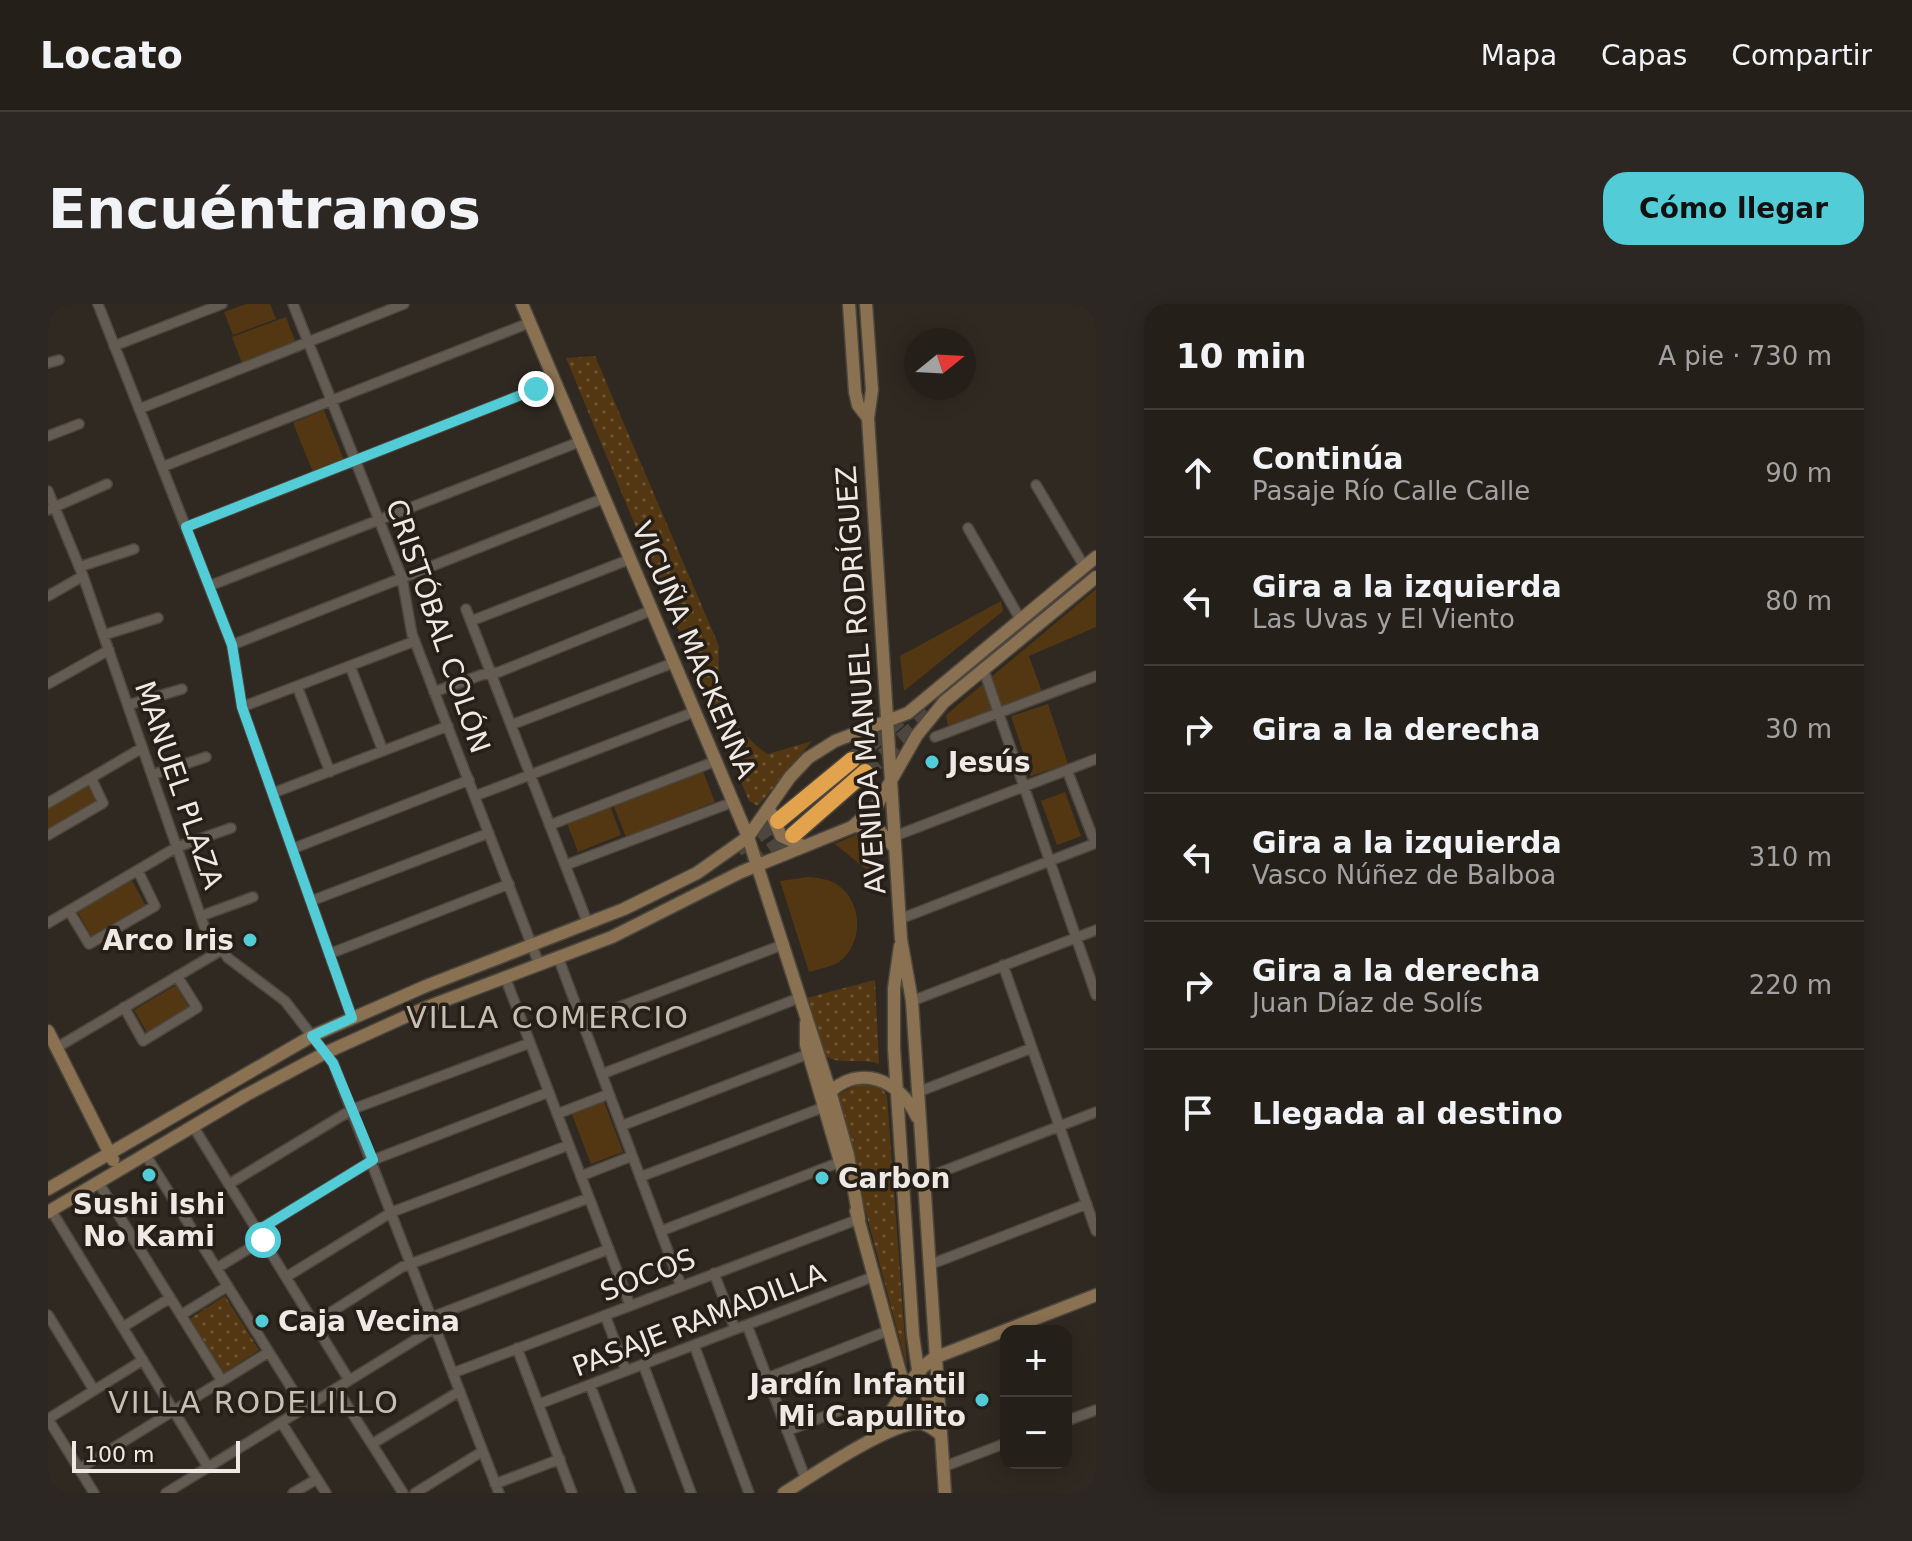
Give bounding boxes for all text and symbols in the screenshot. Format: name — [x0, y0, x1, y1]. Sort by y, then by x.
text: Locato — [40, 33, 183, 77]
text: Mapa — [1481, 39, 1557, 72]
text: Capas — [1601, 39, 1687, 72]
text: Compartir — [1731, 39, 1872, 72]
button: Cómo llegar — [1603, 172, 1864, 245]
text: Encuéntranos — [48, 176, 481, 241]
north arrow — [904, 328, 976, 400]
text: 10 min — [1176, 336, 1306, 376]
text: A pie · 730 m — [1658, 341, 1832, 371]
route end — [518, 371, 554, 407]
text: Continúa — [1252, 441, 1404, 476]
icon: ahead — [1176, 451, 1220, 495]
text: 90 m — [1765, 458, 1832, 488]
street label: AVENIDA MANUEL RODRÍGUEZ — [829, 465, 892, 895]
text: Pasaje Río Calle Calle — [1252, 476, 1530, 506]
street label: CRISTÓBAL COLÓN — [379, 494, 498, 757]
street label: VICUÑA MACKENNA — [625, 517, 763, 783]
text: Gira a la izquierda — [1252, 569, 1562, 604]
icon: left — [1176, 579, 1220, 623]
text: 80 m — [1765, 586, 1832, 616]
text: Las Uvas y El Viento — [1252, 604, 1515, 634]
street label: MANUEL PLAZA — [128, 677, 230, 893]
icon: right — [1176, 707, 1220, 751]
text: Gira a la derecha — [1252, 712, 1540, 747]
text: 30 m — [1765, 714, 1832, 744]
place label: Jesús — [946, 746, 1031, 779]
marker: Jesús — [923, 753, 941, 771]
text: Gira a la izquierda — [1252, 825, 1562, 860]
icon: left — [1176, 835, 1220, 879]
text: 310 m — [1749, 842, 1832, 872]
text: Vasco Núñez de Balboa — [1252, 860, 1556, 890]
place label: Arco Iris — [102, 924, 234, 957]
marker: Arco Iris — [241, 931, 259, 949]
text: Gira a la derecha — [1252, 953, 1540, 988]
icon: right — [1176, 963, 1220, 1007]
text: 220 m — [1749, 970, 1832, 1000]
text: Juan Díaz de Solís — [1252, 988, 1483, 1018]
district label: VILLA COMERCIO — [406, 1000, 690, 1035]
icon: arrive — [1176, 1091, 1220, 1135]
text: Llegada al destino — [1252, 1096, 1563, 1131]
place label: Carbon — [838, 1162, 950, 1195]
marker: Sushi Ishi No Kami — [140, 1166, 158, 1184]
marker: Carbon — [813, 1169, 831, 1187]
place label: Sushi Ishi No Kami — [73, 1188, 225, 1253]
route start — [245, 1222, 281, 1258]
street label: SOCOS — [596, 1242, 700, 1308]
street label: PASAJE RAMADILLA — [568, 1257, 830, 1383]
place label: Caja Vecina — [278, 1305, 460, 1338]
marker: Caja Vecina — [253, 1312, 271, 1330]
map controls — [1000, 1325, 1072, 1469]
button: + — [1000, 1325, 1072, 1397]
place label: Jardín Infantil Mi Capullito — [748, 1368, 966, 1433]
district label: VILLA RODELILLO — [108, 1385, 400, 1420]
marker: Jardín Infantil Mi Capullito — [973, 1391, 991, 1409]
button: − — [1000, 1397, 1072, 1469]
scale bar — [72, 1437, 240, 1473]
text: 100 m — [84, 1442, 154, 1467]

